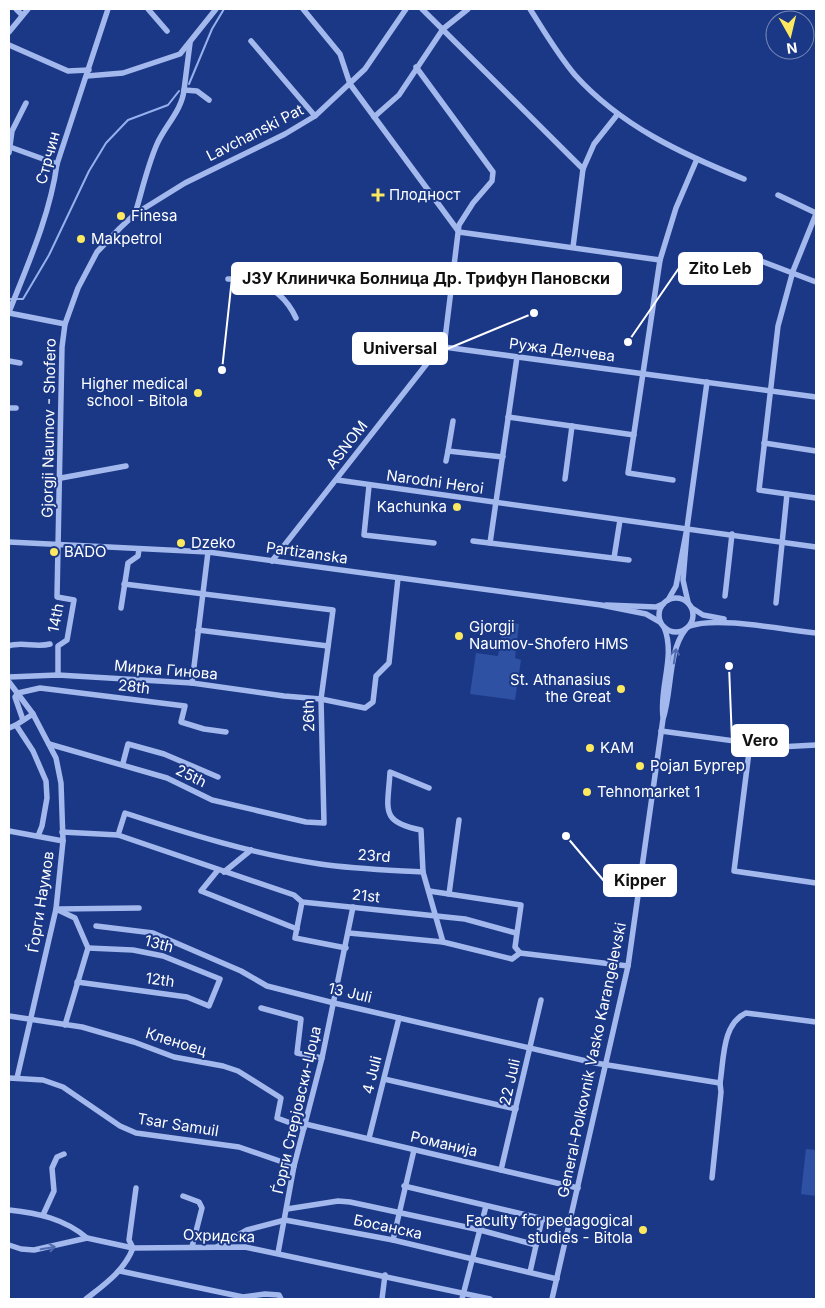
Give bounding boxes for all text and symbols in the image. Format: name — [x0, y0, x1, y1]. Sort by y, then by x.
north arrow — [765, 10, 815, 60]
text: N — [785, 39, 798, 58]
street label: Lavchanski Pat — [203, 100, 307, 165]
street label: Стрчин — [31, 129, 64, 186]
place label: Плодност — [389, 185, 461, 204]
marker: Плодност — [371, 188, 385, 202]
place label: Finesa — [131, 206, 177, 225]
marker: Finesa — [115, 210, 127, 222]
place label: Makpetrol — [91, 229, 162, 248]
marker: Makpetrol — [75, 233, 87, 245]
callout: Zito Leb — [679, 253, 762, 284]
text: Zito Leb — [689, 258, 751, 278]
callout: ЈЗУ Клиничка Болница Др. Трифун Пановски — [232, 263, 621, 294]
text: ЈЗУ Клиничка Болница Др. Трифун Пановски — [242, 268, 610, 288]
callout: Universal — [353, 333, 447, 364]
street label: Ружа Делчева — [508, 334, 616, 365]
street label: Gjorgji Naumov - Shofero — [37, 338, 60, 518]
text: Universal — [363, 338, 437, 358]
place label: Higher medical school - Bitola — [81, 374, 188, 410]
marker: Higher medical school - Bitola — [192, 387, 204, 399]
street label: ASNOM — [322, 417, 371, 473]
street label: Narodni Heroi — [385, 465, 485, 498]
place label: Kachunka — [377, 497, 447, 516]
marker: Kachunka — [451, 501, 463, 513]
place label: Dzeko — [191, 533, 236, 552]
marker: Dzeko — [175, 537, 187, 549]
street label: Partizanska — [265, 537, 349, 568]
place label: BADO — [64, 542, 106, 561]
marker: BADO — [48, 546, 60, 558]
street label: 14th — [43, 602, 68, 634]
place label: Gjorgji Naumov-Shofero HMS — [469, 617, 628, 653]
marker: Gjorgji Naumov-Shofero HMS — [453, 630, 465, 642]
one-way arrow — [670, 649, 680, 665]
street label: Мирка Гинова — [113, 656, 219, 683]
place label: St. Athanasius the Great — [510, 670, 611, 706]
street label: 28th — [117, 675, 151, 698]
marker: St. Athanasius the Great — [615, 683, 627, 695]
street label: 26th — [299, 700, 318, 732]
callout: Vero — [732, 725, 788, 756]
text: Vero — [742, 730, 778, 750]
place label: KAM — [600, 738, 634, 757]
marker: KAM — [584, 742, 596, 754]
place label: Ројал Бургер — [650, 756, 745, 775]
street label: 25th — [173, 760, 210, 791]
marker: Ројал Бургер — [634, 760, 646, 772]
place label: Tehnomarket 1 — [597, 782, 700, 801]
marker: Tehnomarket 1 — [581, 786, 593, 798]
street label: 23rd — [357, 845, 391, 866]
street label: Ѓорги Наумов — [23, 850, 58, 954]
callout: Kipper — [604, 865, 676, 896]
text: Kipper — [614, 870, 667, 890]
street label: 21st — [351, 885, 381, 906]
street label: General-Polkovnik Vasko Karangelevski — [553, 921, 630, 1199]
street label: 13th — [143, 931, 176, 956]
street label: 12th — [144, 968, 176, 991]
street label: 13 Juli — [326, 978, 374, 1007]
street label: Кленоец — [143, 1023, 209, 1060]
street label: Ѓорги Стерјовски-Џоџа — [268, 1024, 325, 1196]
street label: 4 Juli — [358, 1054, 385, 1096]
street label: 22 Juli — [495, 1057, 524, 1107]
street label: Tsar Samuil — [136, 1109, 220, 1140]
street label: Романија — [409, 1127, 480, 1160]
street label: Босанска — [352, 1210, 424, 1243]
place label: Faculty for pedagogical studies - Bitola — [466, 1211, 633, 1247]
marker: Faculty for pedagogical studies - Bitola — [637, 1224, 649, 1236]
street label: Охридска — [183, 1225, 255, 1246]
one-way arrow — [40, 1242, 56, 1252]

